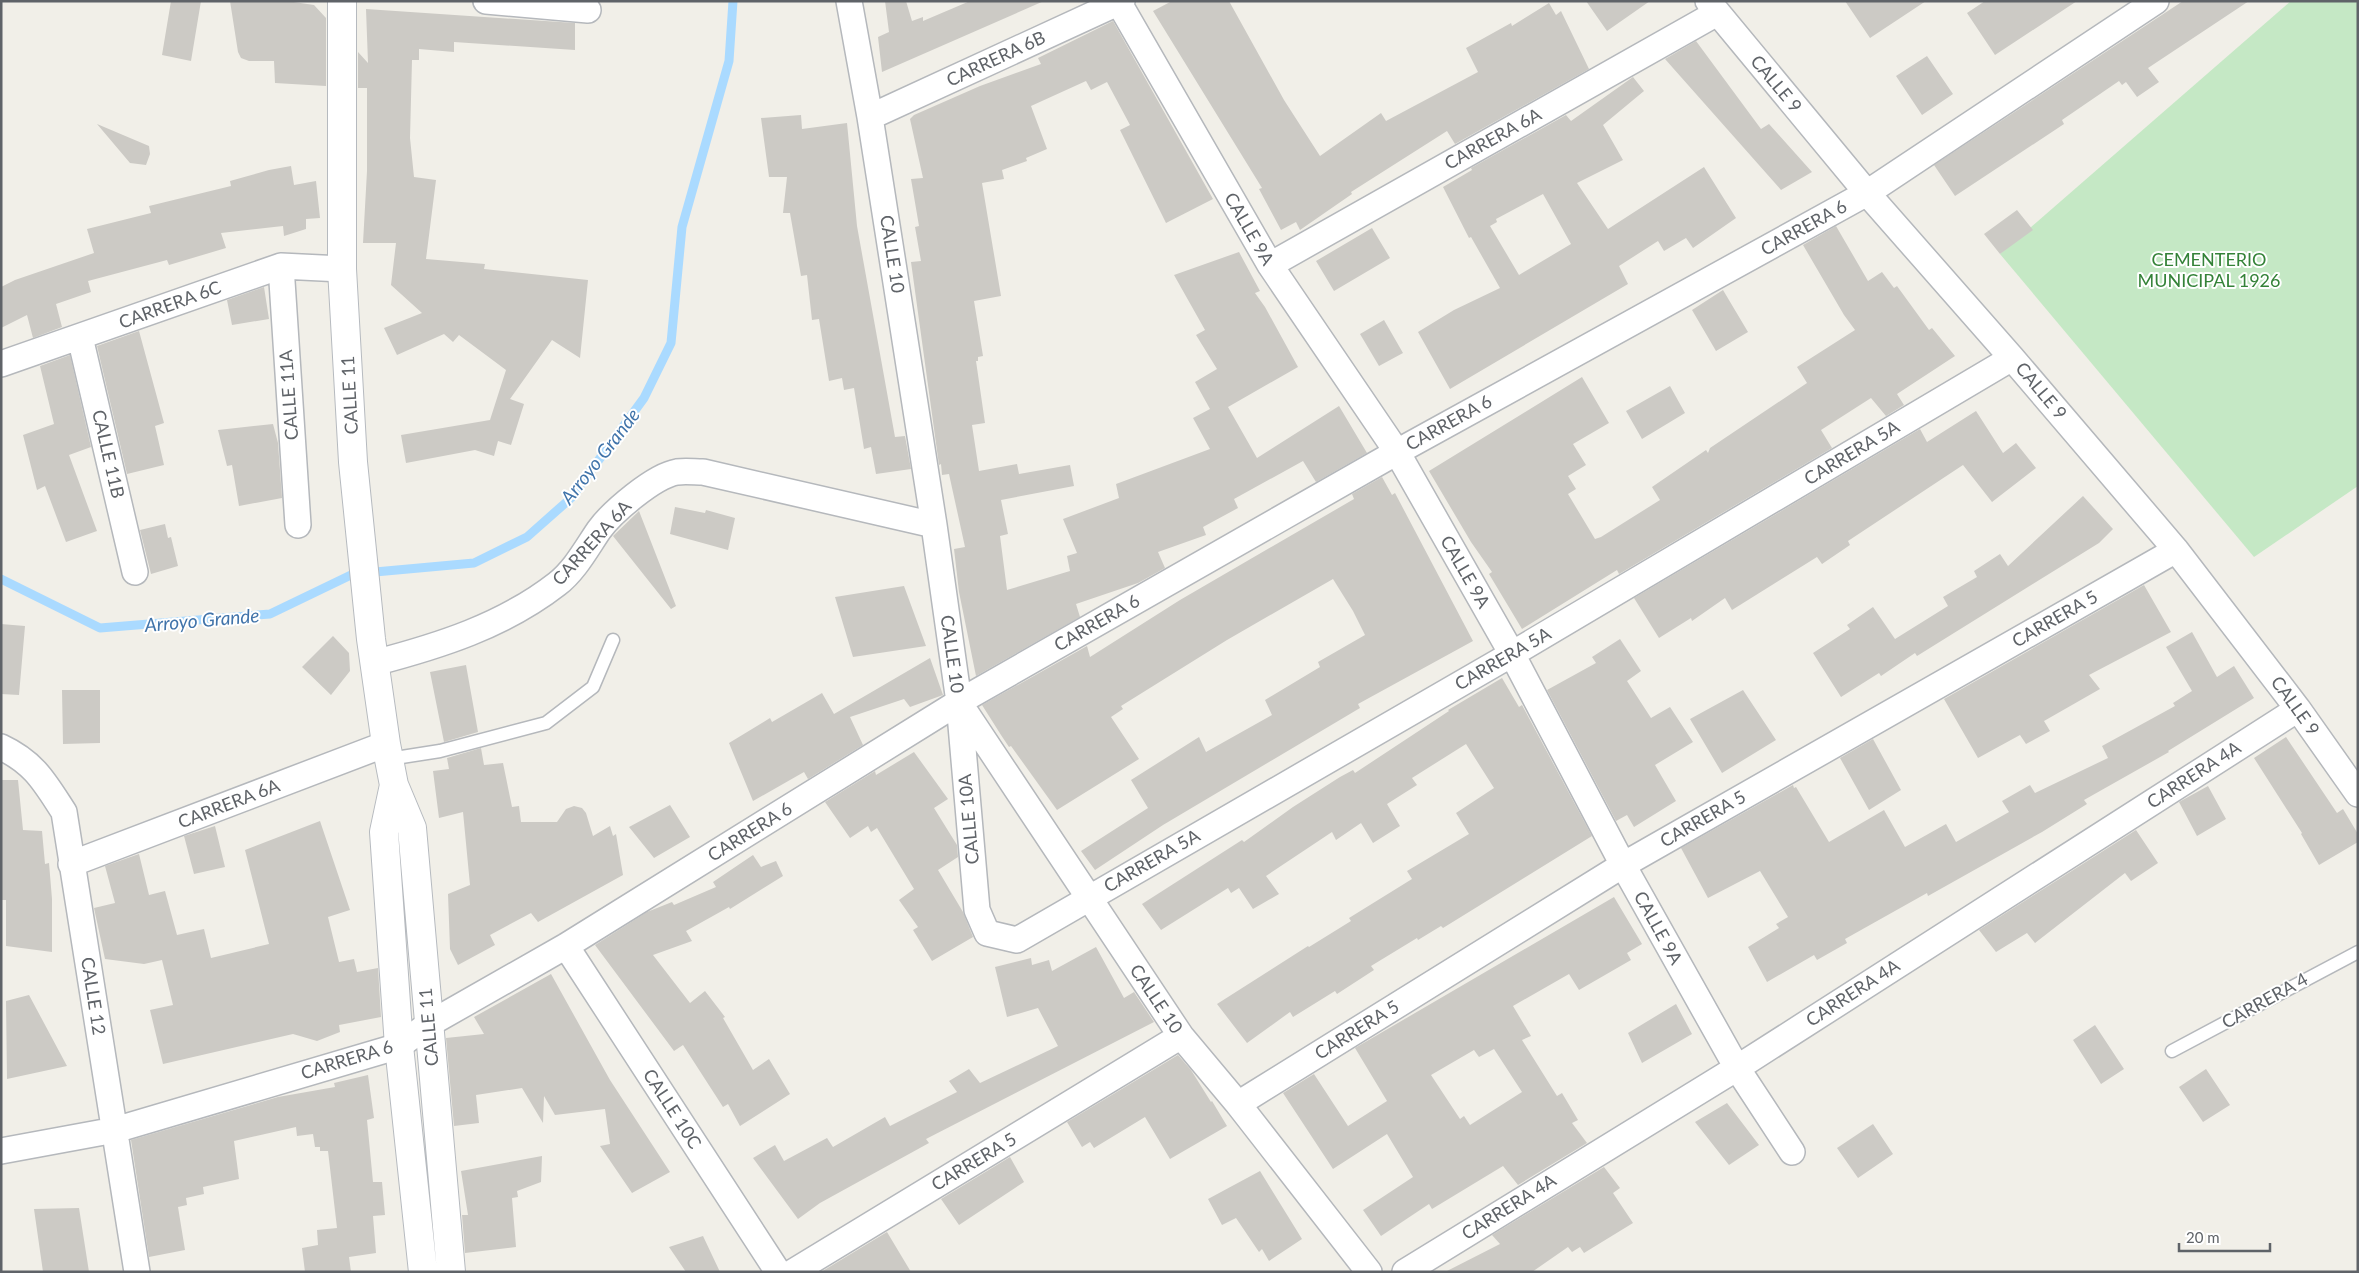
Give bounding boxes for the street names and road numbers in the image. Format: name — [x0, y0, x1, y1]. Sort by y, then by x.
street label: CARRERA 6B — [943, 26, 1049, 91]
street label: CALLE 9 — [1746, 50, 1807, 117]
street label: CARRERA 6A — [1440, 102, 1545, 174]
street label: CALLE 9A — [1220, 188, 1280, 269]
street label: CARRERA 6 — [1757, 194, 1850, 260]
street label: CALLE 10 — [876, 213, 910, 294]
street label: CARRERA 6C — [116, 275, 224, 333]
street label: CALLE 11A — [274, 348, 302, 441]
street label: CALLE 11 — [336, 355, 362, 435]
street label: CALLE 9 — [2011, 357, 2072, 424]
street label: CARRERA 6 — [1402, 389, 1495, 455]
street label: CALLE 11B — [88, 407, 130, 500]
street label: CARRERA 5A — [1800, 415, 1904, 489]
street label: CARRERA 6A — [547, 495, 636, 590]
street label: CALLE 9A — [1436, 531, 1496, 612]
street label: CARRERA 5 — [2008, 585, 2101, 651]
street label: CARRERA 6 — [1050, 589, 1143, 655]
street label: CALLE 10 — [937, 613, 969, 694]
street label: CARRERA 5A — [1451, 621, 1555, 694]
street label: CALLE 9 — [2267, 671, 2325, 739]
street label: CARRERA 4A — [2142, 735, 2245, 813]
street label: CALLE 10A — [953, 772, 983, 865]
street label: CARRERA 6A — [175, 773, 283, 833]
street label: CARRERA 5 — [1656, 785, 1749, 851]
street label: CARRERA 6 — [703, 797, 796, 866]
street label: CARRERA 5A — [1100, 823, 1204, 896]
street label: CALLE 9A — [1630, 887, 1688, 969]
street label: CARRERA 4A — [1801, 953, 1904, 1031]
street label: CALLE 12 — [77, 955, 111, 1036]
street label: CALLE 10 — [1126, 960, 1188, 1037]
street label: CARRERA 4 — [2218, 967, 2311, 1033]
street label: CALLE 11 — [414, 987, 442, 1067]
street label: CARRERA 5 — [1310, 995, 1403, 1064]
street label: CARRERA 6 — [298, 1035, 395, 1083]
street label: CALLE 10C — [639, 1064, 707, 1152]
street label: CARRERA 5 — [927, 1127, 1020, 1195]
street label: CARRERA 4A — [1457, 1168, 1560, 1244]

